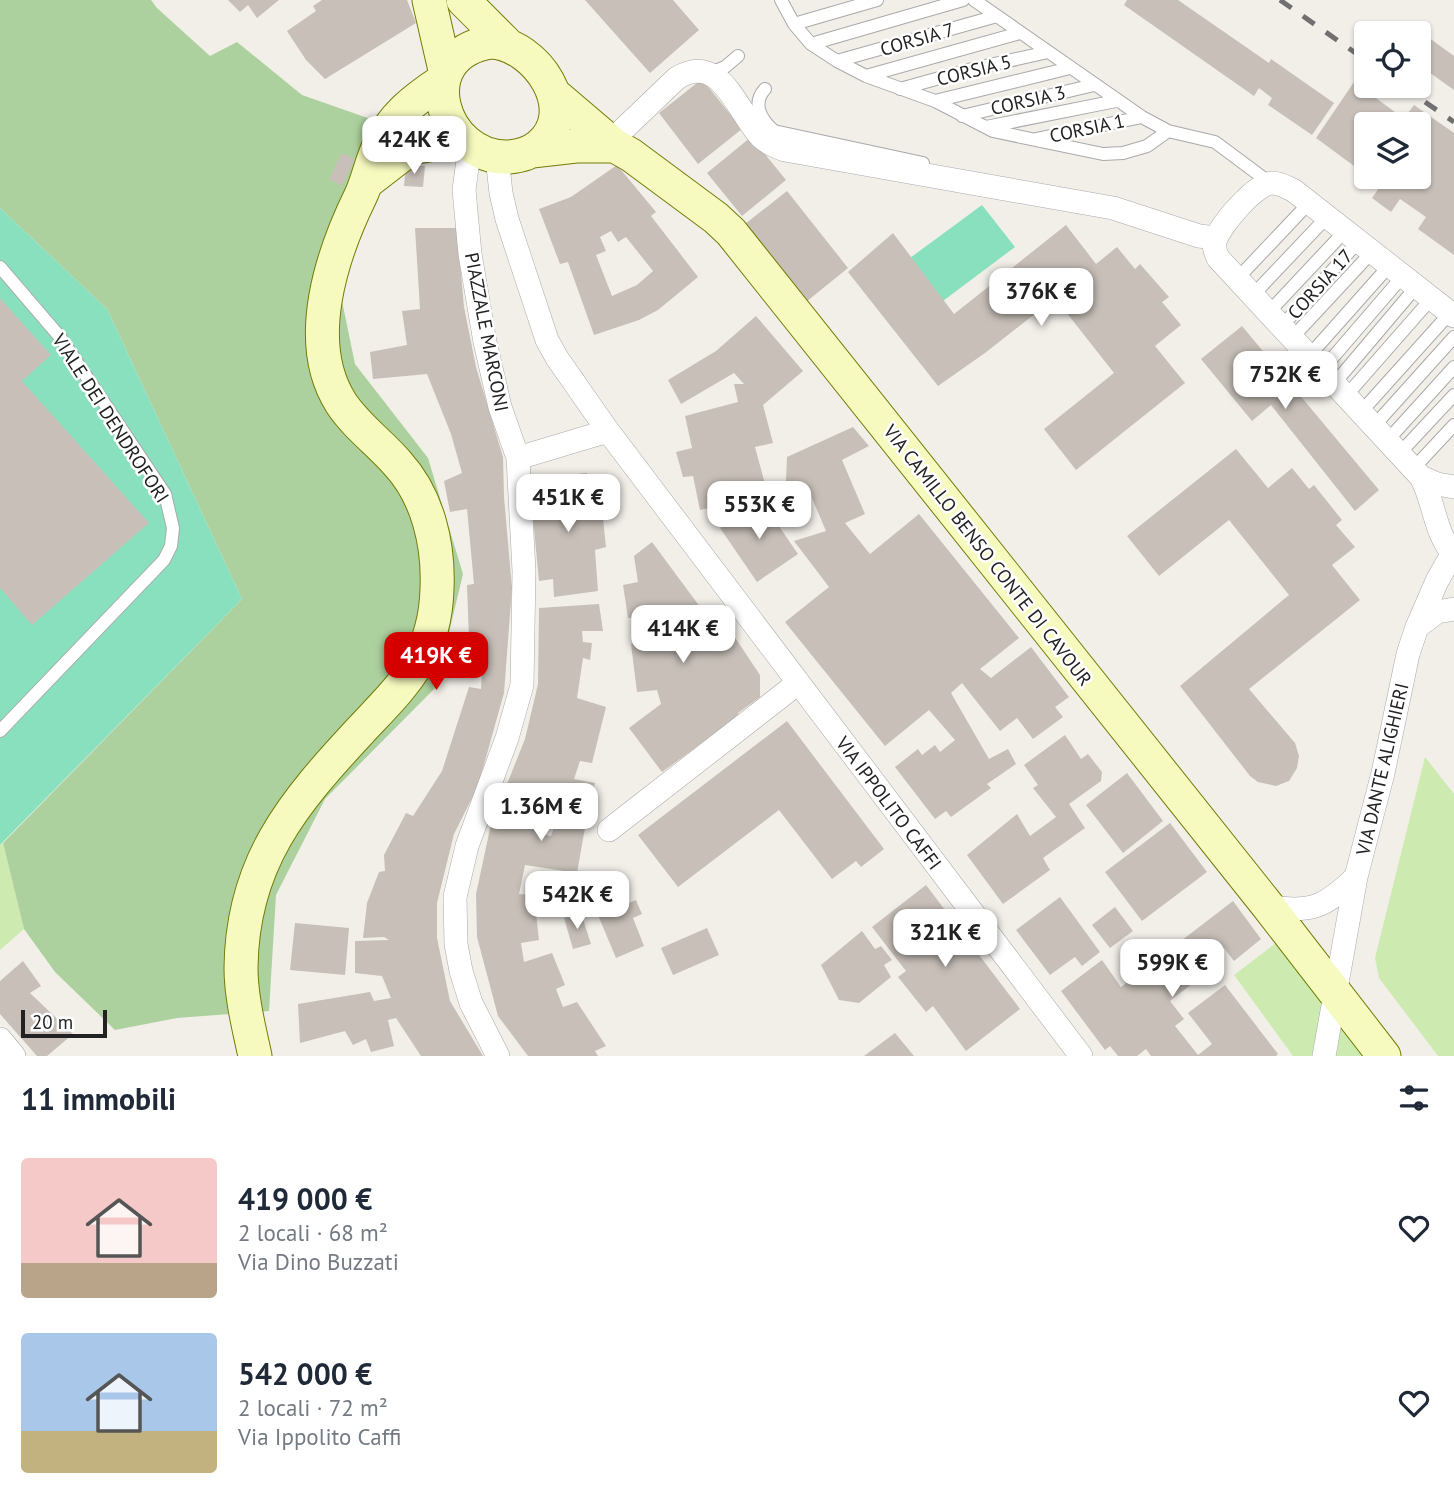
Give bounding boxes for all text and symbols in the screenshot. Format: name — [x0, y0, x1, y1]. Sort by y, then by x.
street label: CORSIA 7 — [877, 17, 957, 61]
map controls — [1354, 21, 1431, 189]
button: locate — [1354, 21, 1431, 98]
street label: CORSIA 5 — [934, 49, 1014, 91]
street label: CORSIA 3 — [988, 80, 1068, 120]
street label: CORSIA 1 — [1047, 108, 1127, 148]
button: layers — [1354, 112, 1431, 189]
pin: 424K € — [357, 116, 471, 176]
text: 424K € — [378, 124, 450, 153]
street label: CORSIA 17 — [1282, 244, 1358, 324]
street label: PIAZZALE MARCONI — [460, 250, 514, 414]
pin: 376K € — [984, 268, 1098, 328]
text: 376K € — [1005, 276, 1077, 305]
street label: VIALE DEI DENDROFORI — [47, 328, 175, 507]
pin: 752K € — [1228, 352, 1342, 411]
text: 752K € — [1249, 359, 1321, 388]
street label: VIA CAMILLO BENSO CONTE DI CAVOUR — [878, 419, 1097, 690]
pin: 451K € — [511, 475, 625, 534]
text: 451K € — [532, 482, 604, 511]
pin: 553K € — [702, 482, 816, 541]
text: 553K € — [723, 489, 795, 518]
pin: 414K € — [626, 606, 740, 665]
text: 414K € — [647, 613, 719, 642]
pin: 419K € — [379, 632, 493, 692]
text: 419K € — [400, 640, 472, 669]
street label: VIA DANTE ALIGHIERI — [1350, 680, 1414, 859]
street label: VIA IPPOLITO CAFFI — [830, 731, 947, 874]
pin: 1.36M € — [476, 784, 606, 843]
text: 1.36M € — [500, 791, 582, 820]
pin: 542K € — [520, 872, 634, 931]
text: 542K € — [541, 879, 613, 908]
pin: 321K € — [888, 909, 1002, 969]
text: 321K € — [909, 917, 981, 946]
pin: 599K € — [1115, 940, 1229, 999]
text: 599K € — [1136, 947, 1208, 976]
scale bar — [21, 1007, 107, 1039]
text: 20 m — [32, 1010, 73, 1034]
text: 11 immobili — [21, 1079, 176, 1118]
icon: filters — [1395, 1079, 1433, 1117]
text: 419 000 € — [238, 1179, 372, 1218]
icon: home — [77, 1186, 161, 1270]
icon: heart — [1395, 1209, 1433, 1247]
text: 2 locali · 68 m² — [238, 1218, 388, 1247]
text: Via Dino Buzzati — [238, 1247, 399, 1276]
text: 542 000 € — [238, 1354, 372, 1393]
icon: home — [77, 1361, 161, 1445]
icon: heart — [1395, 1384, 1433, 1422]
text: 2 locali · 72 m² — [238, 1393, 388, 1422]
text: Via Ippolito Caffi — [238, 1422, 401, 1451]

